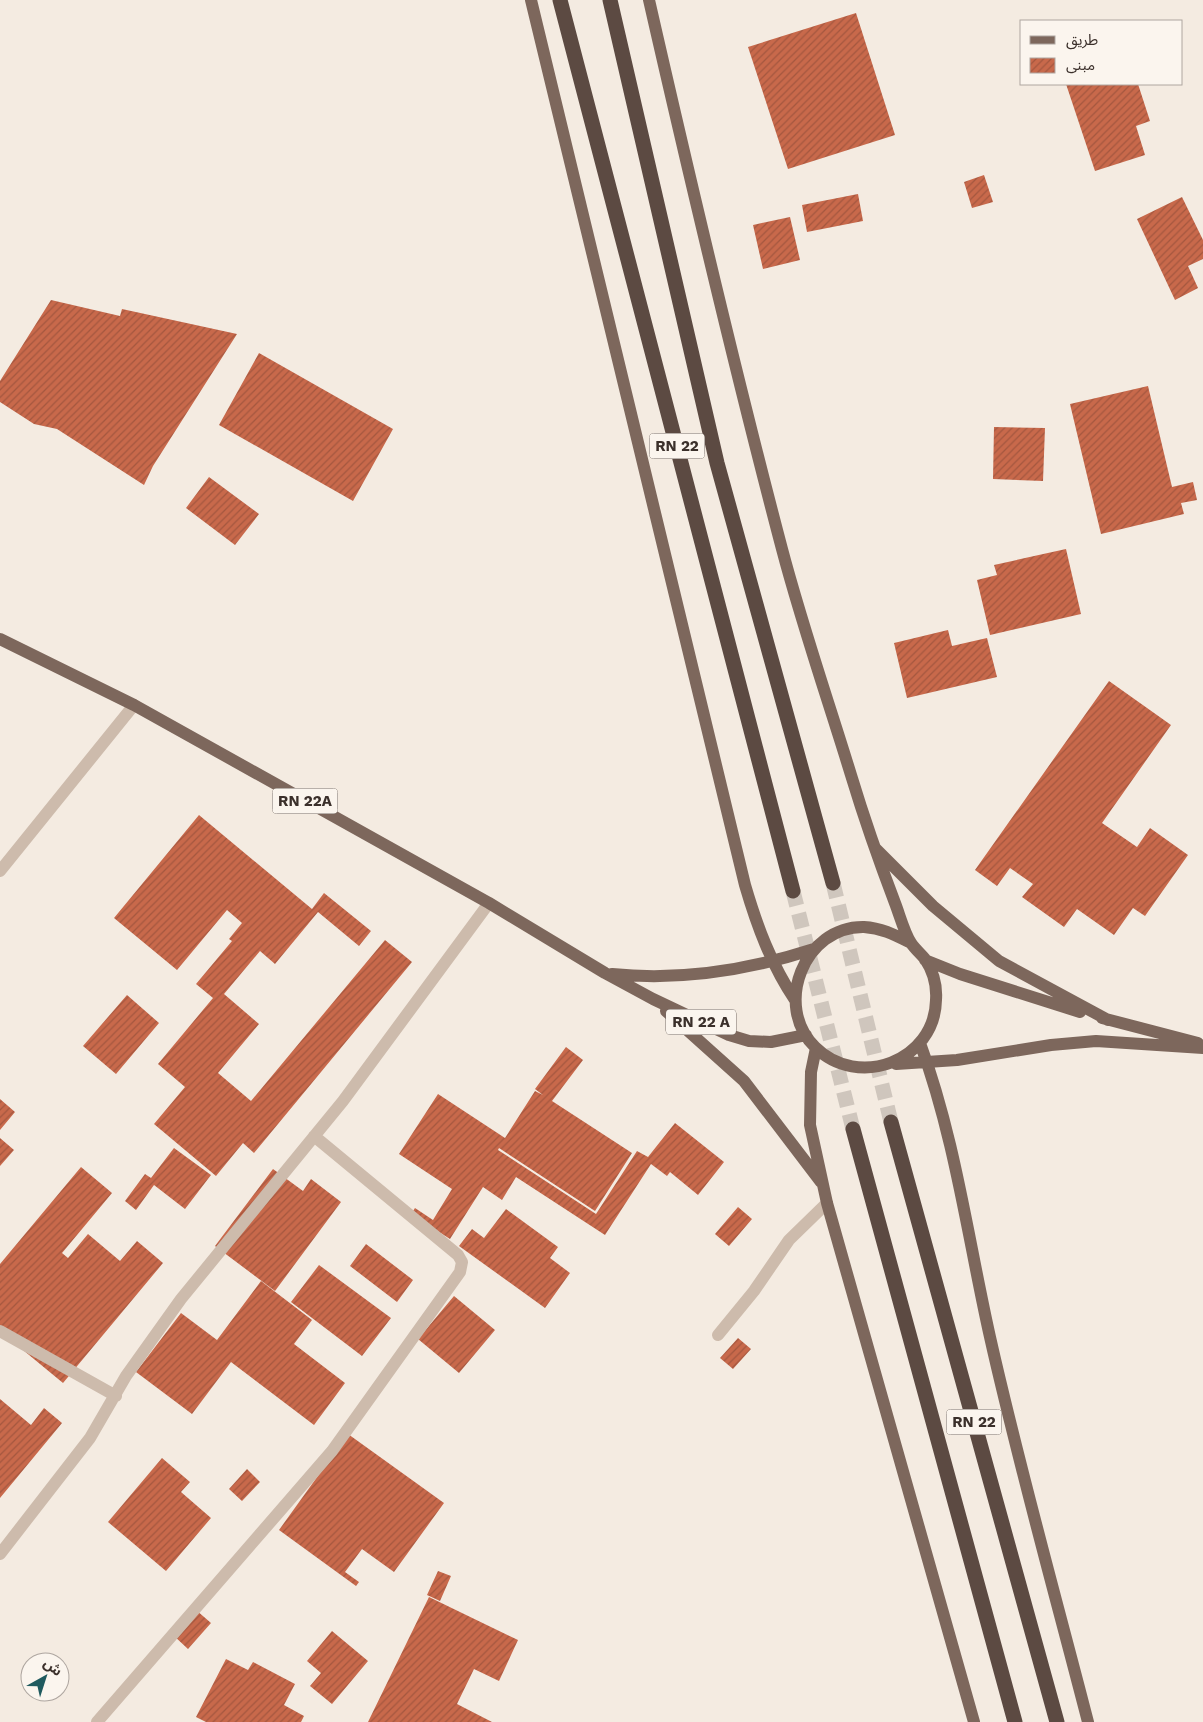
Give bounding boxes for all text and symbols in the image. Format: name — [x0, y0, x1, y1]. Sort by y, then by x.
legend — [1020, 20, 1183, 85]
text: طريق — [1066, 31, 1098, 50]
text: مبنى — [1066, 56, 1095, 74]
road number: RN 22 — [650, 434, 704, 458]
road number: RN 22A — [272, 788, 338, 814]
road number: RN 22 A — [666, 1010, 736, 1034]
road number: RN 22 — [946, 1410, 1002, 1434]
north arrow — [20, 1652, 70, 1702]
text: ش — [41, 1655, 66, 1679]

